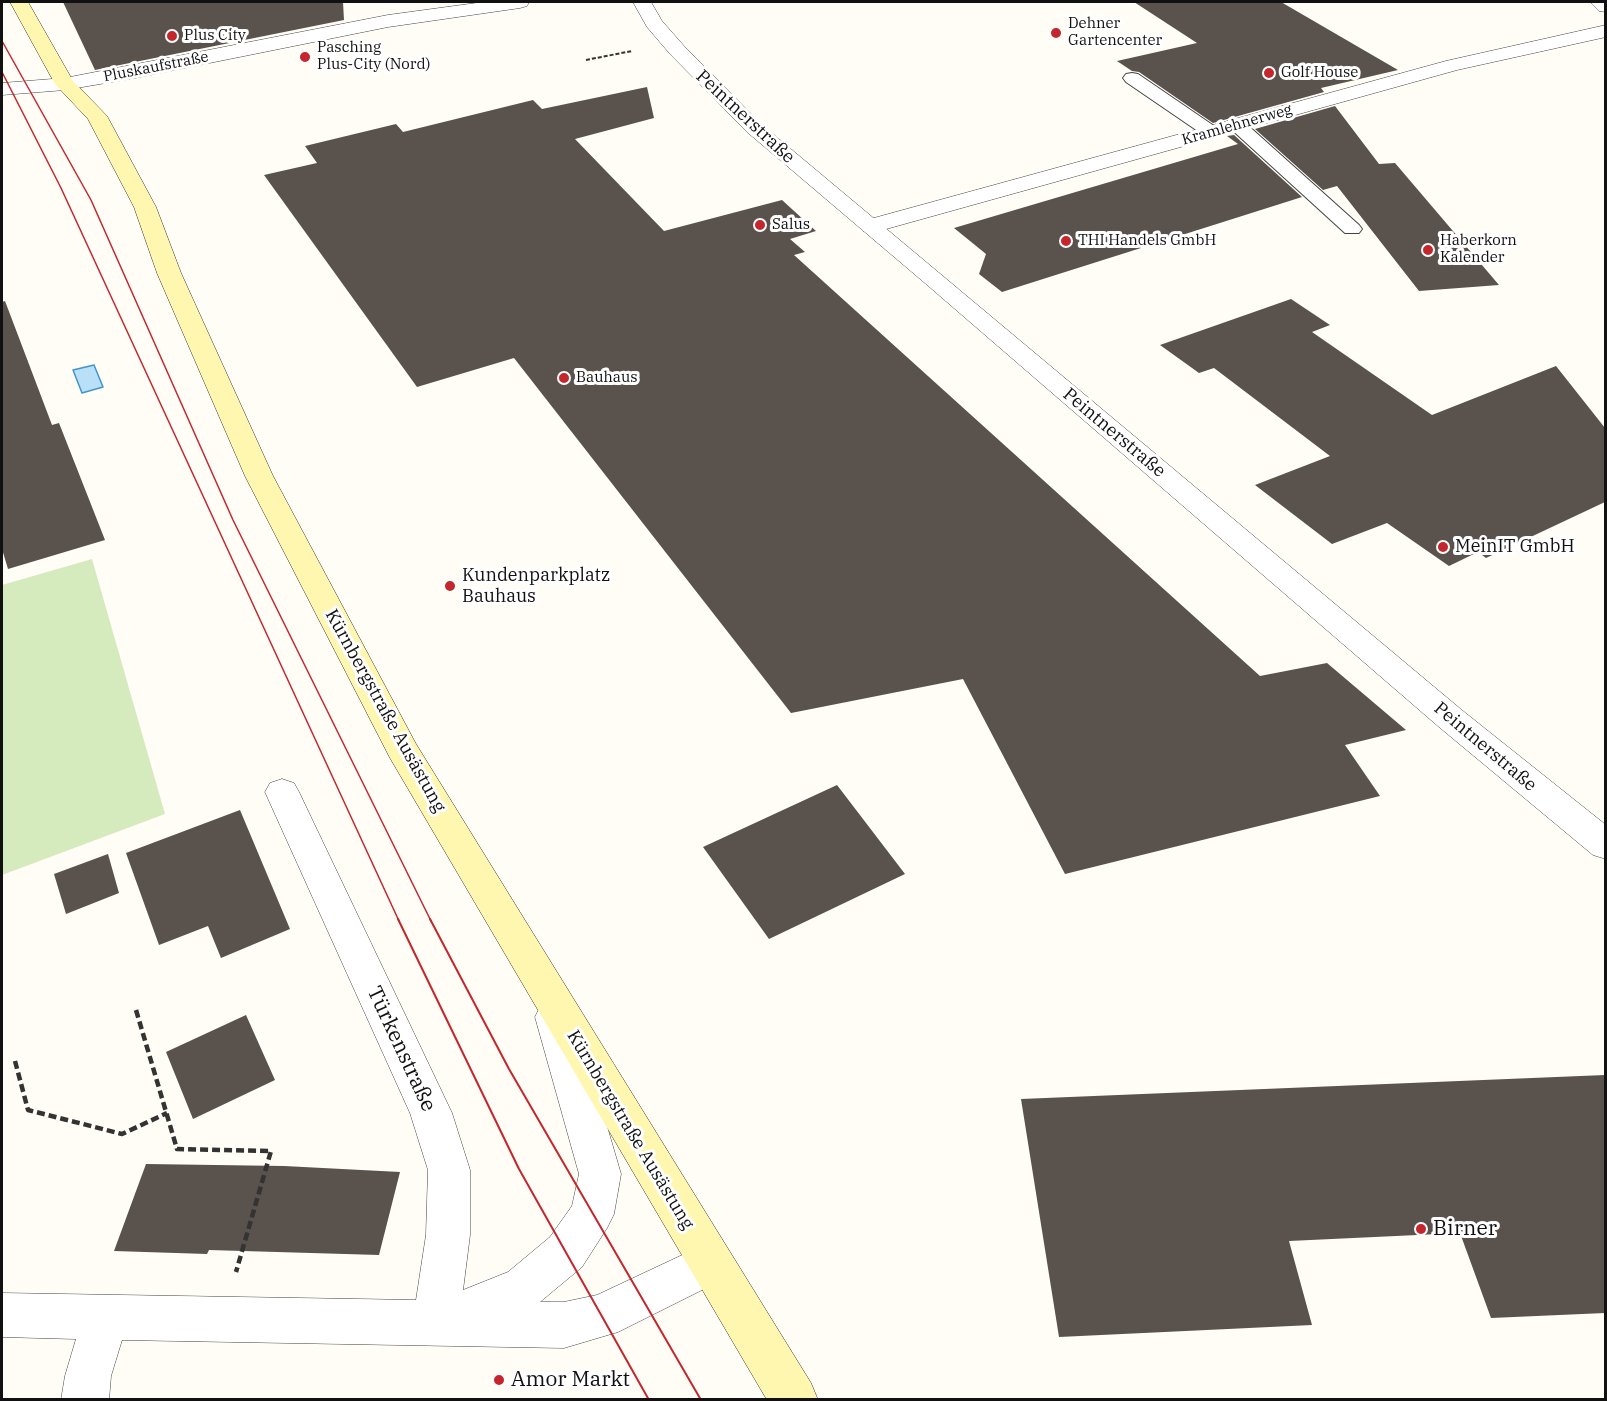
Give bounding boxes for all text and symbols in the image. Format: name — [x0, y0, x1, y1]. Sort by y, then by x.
place label: Dehner Gartencenter — [1068, 15, 1162, 50]
marker: Dehner Gartencenter — [1049, 26, 1063, 40]
place label: Plus City — [184, 27, 246, 45]
marker: Plus City — [165, 29, 179, 43]
place label: Pasching Plus-City (Nord) — [317, 39, 430, 74]
street label: Pluskaufstraße — [102, 48, 210, 86]
marker: Pasching Plus-City (Nord) — [298, 50, 312, 64]
place label: Golf House — [1281, 64, 1358, 82]
street label: Peintnerstraße — [691, 66, 799, 168]
marker: Golf House — [1262, 66, 1276, 80]
street label: Kramlehnerweg — [1180, 101, 1294, 149]
place label: Salus — [772, 216, 810, 234]
marker: Salus — [753, 218, 767, 232]
place label: THI Handels GmbH — [1078, 232, 1216, 250]
place label: Haberkorn Kalender — [1440, 232, 1517, 267]
marker: THI Handels GmbH — [1059, 234, 1073, 248]
marker: Haberkorn Kalender — [1421, 243, 1435, 257]
place label: Bauhaus — [576, 369, 638, 387]
marker: Bauhaus — [557, 371, 571, 385]
street label: Peintnerstraße — [1058, 384, 1170, 482]
place label: MeinIT GmbH — [1455, 536, 1575, 558]
marker: MeinIT GmbH — [1436, 540, 1450, 554]
place label: Kundenparkplatz Bauhaus — [462, 565, 610, 608]
marker: Kundenparkplatz Bauhaus — [443, 579, 457, 593]
street label: Kürnbergstraße Ausästung — [320, 606, 450, 816]
street label: Peintnerstraße — [1429, 698, 1541, 796]
street label: Türkenstraße — [361, 982, 441, 1116]
street label: Kürnbergstraße Ausästung — [562, 1026, 698, 1234]
place label: Birner — [1433, 1216, 1497, 1242]
marker: Birner — [1414, 1222, 1428, 1236]
place label: Amor Markt — [511, 1367, 630, 1393]
marker: Amor Markt — [492, 1373, 506, 1387]

